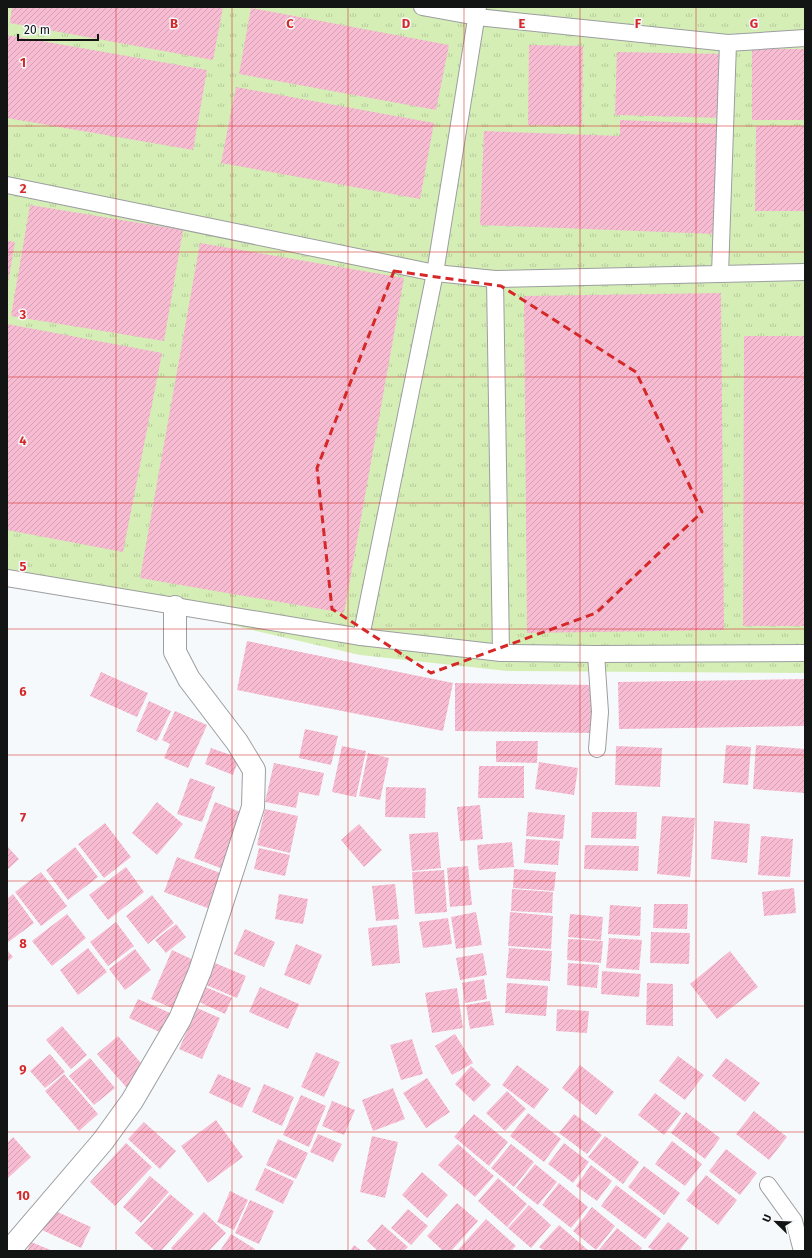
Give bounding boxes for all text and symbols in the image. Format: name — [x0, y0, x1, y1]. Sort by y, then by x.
scale bar — [18, 16, 98, 42]
text: B — [170, 16, 178, 31]
text: C — [286, 16, 294, 31]
text: D — [402, 16, 411, 31]
text: E — [519, 16, 526, 31]
text: F — [635, 16, 642, 31]
text: G — [750, 16, 758, 31]
text: 20 m — [24, 23, 50, 37]
text: 1 — [20, 55, 26, 70]
text: 2 — [20, 181, 27, 196]
text: 3 — [19, 307, 27, 322]
text: 4 — [19, 433, 27, 448]
text: 5 — [20, 559, 27, 574]
text: 6 — [19, 684, 27, 699]
text: 7 — [20, 810, 26, 825]
text: 8 — [19, 936, 27, 951]
text: 9 — [19, 1062, 27, 1077]
text: 10 — [16, 1188, 30, 1203]
north arrow — [756, 1202, 796, 1242]
text: U — [760, 1212, 775, 1224]

